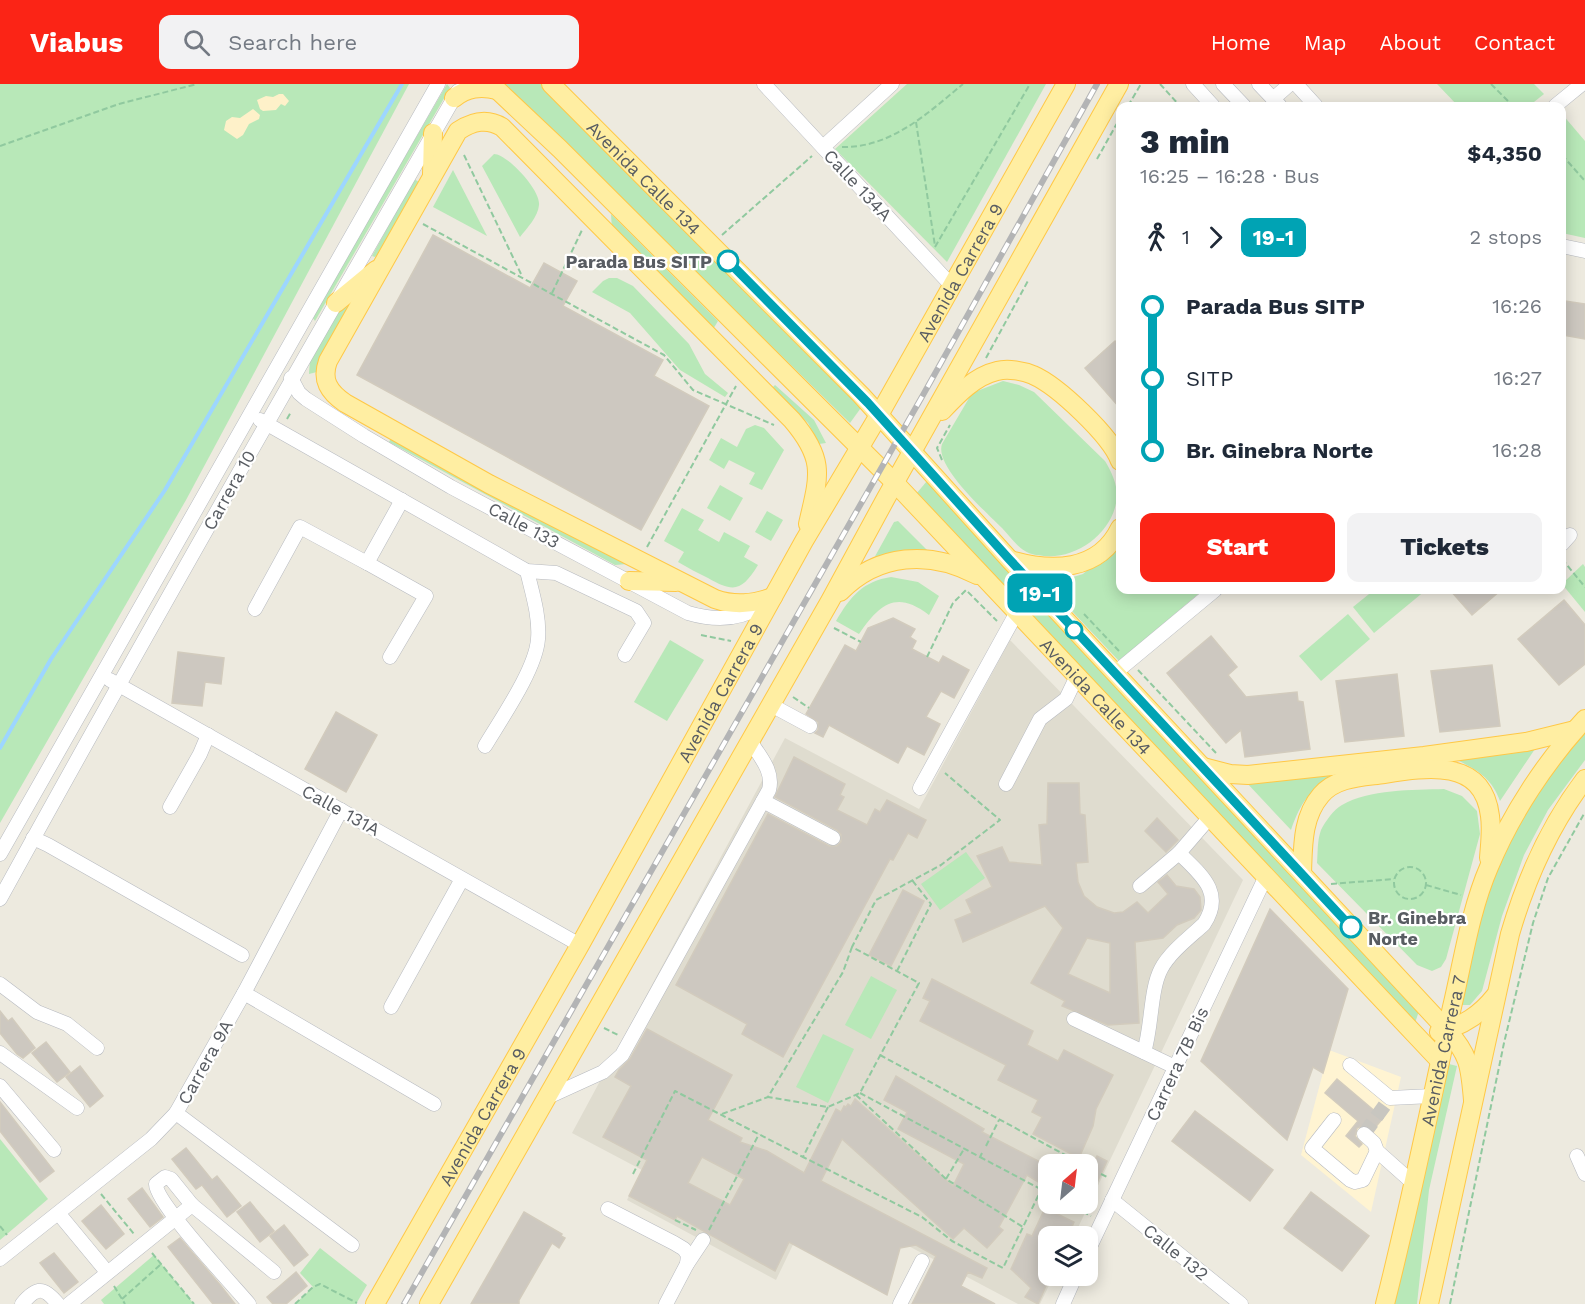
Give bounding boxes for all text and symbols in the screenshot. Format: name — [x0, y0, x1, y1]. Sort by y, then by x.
search box — [159, 15, 579, 69]
text: Viabus — [30, 26, 123, 59]
icon: search — [180, 26, 213, 59]
text: Search here — [228, 30, 357, 55]
text: Home — [1211, 30, 1271, 55]
text: Map — [1304, 30, 1347, 55]
text: About — [1380, 30, 1441, 55]
text: Contact — [1474, 30, 1555, 55]
street label: Avenida Calle 134 — [583, 116, 705, 239]
text: 3 min — [1140, 122, 1230, 161]
text: $4,350 — [1467, 141, 1542, 166]
street label: Calle 134A — [820, 145, 896, 225]
text: 16:25 – 16:28 · Bus — [1140, 164, 1320, 188]
street label: Avenida Carrera 9 — [912, 199, 1007, 345]
icon: walk — [1140, 221, 1173, 254]
icon: forward — [1199, 221, 1232, 254]
text: 1 — [1182, 225, 1190, 249]
text: 19-1 — [1253, 225, 1294, 250]
text: 2 stops — [1470, 225, 1542, 249]
marker: Parada Bus SITP — [717, 250, 739, 272]
place label: Parada Bus SITP — [566, 251, 712, 272]
text: Parada Bus SITP — [1186, 294, 1365, 319]
text: 16:26 — [1492, 294, 1542, 318]
text: SITP — [1186, 366, 1233, 391]
text: 16:27 — [1494, 366, 1542, 390]
text: Br. Ginebra Norte — [1186, 438, 1373, 463]
text: 16:28 — [1492, 438, 1542, 462]
street label: Carrera 10 — [198, 446, 260, 534]
street label: Calle 133 — [485, 497, 563, 553]
button: Start — [1140, 513, 1335, 582]
button: Tickets — [1347, 513, 1542, 582]
line badge: 19-1 — [998, 574, 1082, 612]
text: 19-1 — [1019, 581, 1061, 606]
street label: Avenida Carrera 9 — [673, 619, 767, 766]
unlabelled marker — [1065, 621, 1083, 639]
street label: Avenida Calle 134 — [1036, 634, 1156, 759]
street label: Calle 131A — [298, 780, 384, 840]
place label: Br. Ginebra Norte — [1368, 907, 1467, 949]
marker: Br. Ginebra Norte — [1340, 916, 1362, 938]
street label: Avenida Carrera 7 — [1416, 973, 1469, 1128]
street label: Carrera 7B Bis — [1141, 1004, 1213, 1124]
street label: Carrera 9A — [173, 1016, 237, 1108]
street label: Avenida Carrera 9 — [434, 1044, 530, 1189]
north arrow — [1038, 1154, 1098, 1214]
map controls — [1038, 1154, 1098, 1286]
street label: Calle 132 — [1139, 1219, 1213, 1285]
button: layers — [1038, 1226, 1098, 1286]

